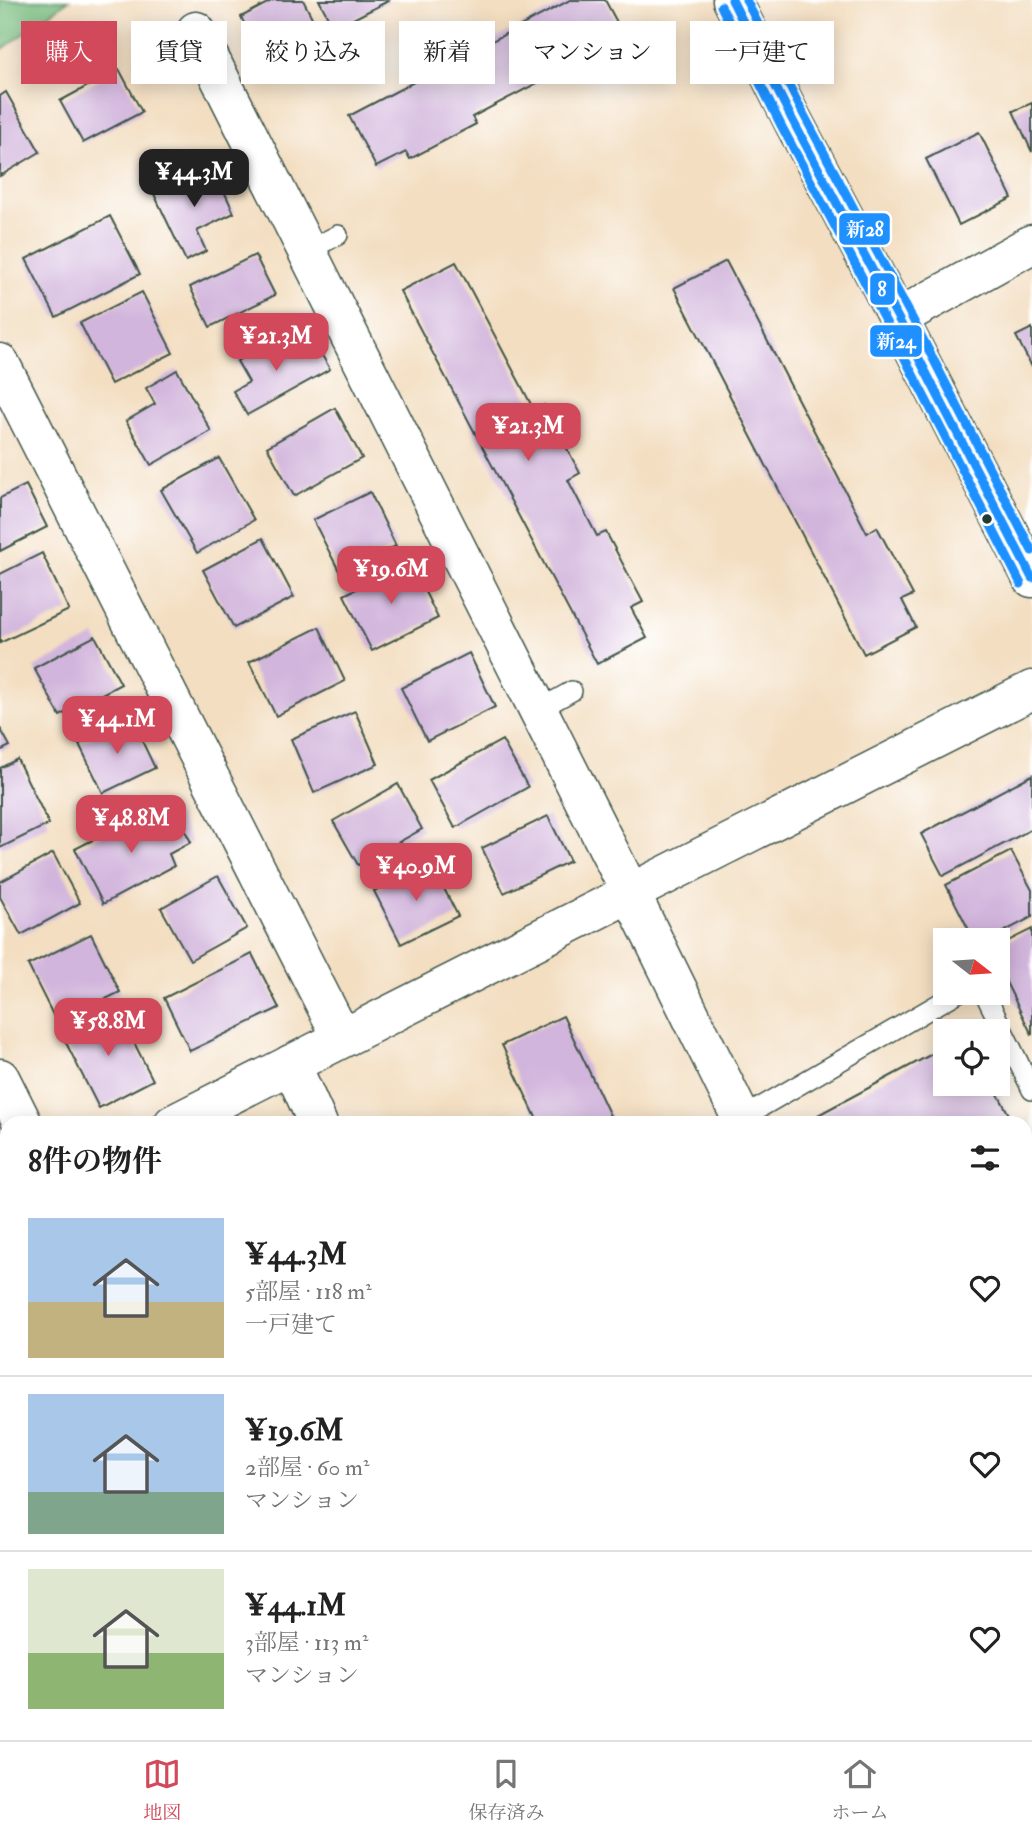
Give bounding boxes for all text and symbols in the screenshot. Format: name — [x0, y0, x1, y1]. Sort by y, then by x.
chip: 購入 — [21, 21, 117, 84]
chip: 賃貸 — [131, 21, 227, 84]
chip: 絞り込み — [241, 21, 385, 84]
chip: 新着 — [399, 21, 495, 84]
chip: マンション — [509, 21, 676, 84]
chip: 一戸建て — [690, 21, 834, 84]
pin: ¥44.3M — [137, 150, 251, 209]
text: ¥44.3M — [155, 157, 233, 186]
line badge: 新28 — [838, 212, 891, 246]
text: 新28 — [846, 218, 884, 242]
line badge: 8 — [869, 272, 896, 306]
text: 8 — [878, 278, 887, 302]
pin: ¥21.3M — [219, 314, 333, 373]
text: ¥21.3M — [240, 321, 312, 350]
line badge: 新24 — [869, 324, 923, 358]
text: 新24 — [877, 330, 917, 354]
pin: ¥21.3M — [471, 404, 585, 463]
text: ¥21.3M — [492, 411, 564, 440]
unlabelled marker — [980, 512, 994, 526]
pin: ¥19.6M — [334, 546, 448, 606]
text: ¥19.6M — [353, 554, 429, 583]
pin: ¥44.1M — [60, 696, 174, 756]
text: ¥44.1M — [78, 704, 156, 733]
pin: ¥48.8M — [74, 796, 188, 855]
text: ¥48.8M — [92, 803, 170, 832]
pin: ¥40.9M — [359, 844, 473, 903]
text: ¥40.9M — [376, 851, 456, 880]
north arrow — [933, 928, 1010, 1004]
map controls — [933, 928, 1010, 1096]
pin: ¥58.8M — [51, 998, 165, 1058]
text: ¥58.8M — [70, 1006, 146, 1035]
button: locate — [933, 1019, 1010, 1096]
icon: filters — [966, 1139, 1004, 1177]
text: 8件の物件 — [28, 1143, 162, 1180]
text: ¥44.3M — [245, 1236, 347, 1273]
icon: home — [84, 1246, 168, 1330]
icon: heart — [966, 1269, 1004, 1307]
text: 5部屋 · 118 m² — [245, 1277, 372, 1306]
text: 一戸建て — [245, 1310, 337, 1339]
text: ¥19.6M — [245, 1412, 343, 1449]
icon: home — [84, 1422, 168, 1506]
icon: heart — [966, 1445, 1004, 1483]
text: 2部屋 · 60 m² — [245, 1453, 369, 1482]
text: マンション — [245, 1486, 359, 1515]
text: ¥44.1M — [245, 1587, 346, 1624]
icon: home — [84, 1597, 168, 1681]
icon: heart — [966, 1620, 1004, 1658]
text: 3部屋 · 113 m² — [245, 1628, 368, 1657]
text: マンション — [245, 1661, 359, 1690]
tab: 地図 — [143, 1755, 182, 1825]
tab: 保存済み — [468, 1755, 545, 1825]
tab: ホーム — [831, 1755, 889, 1825]

